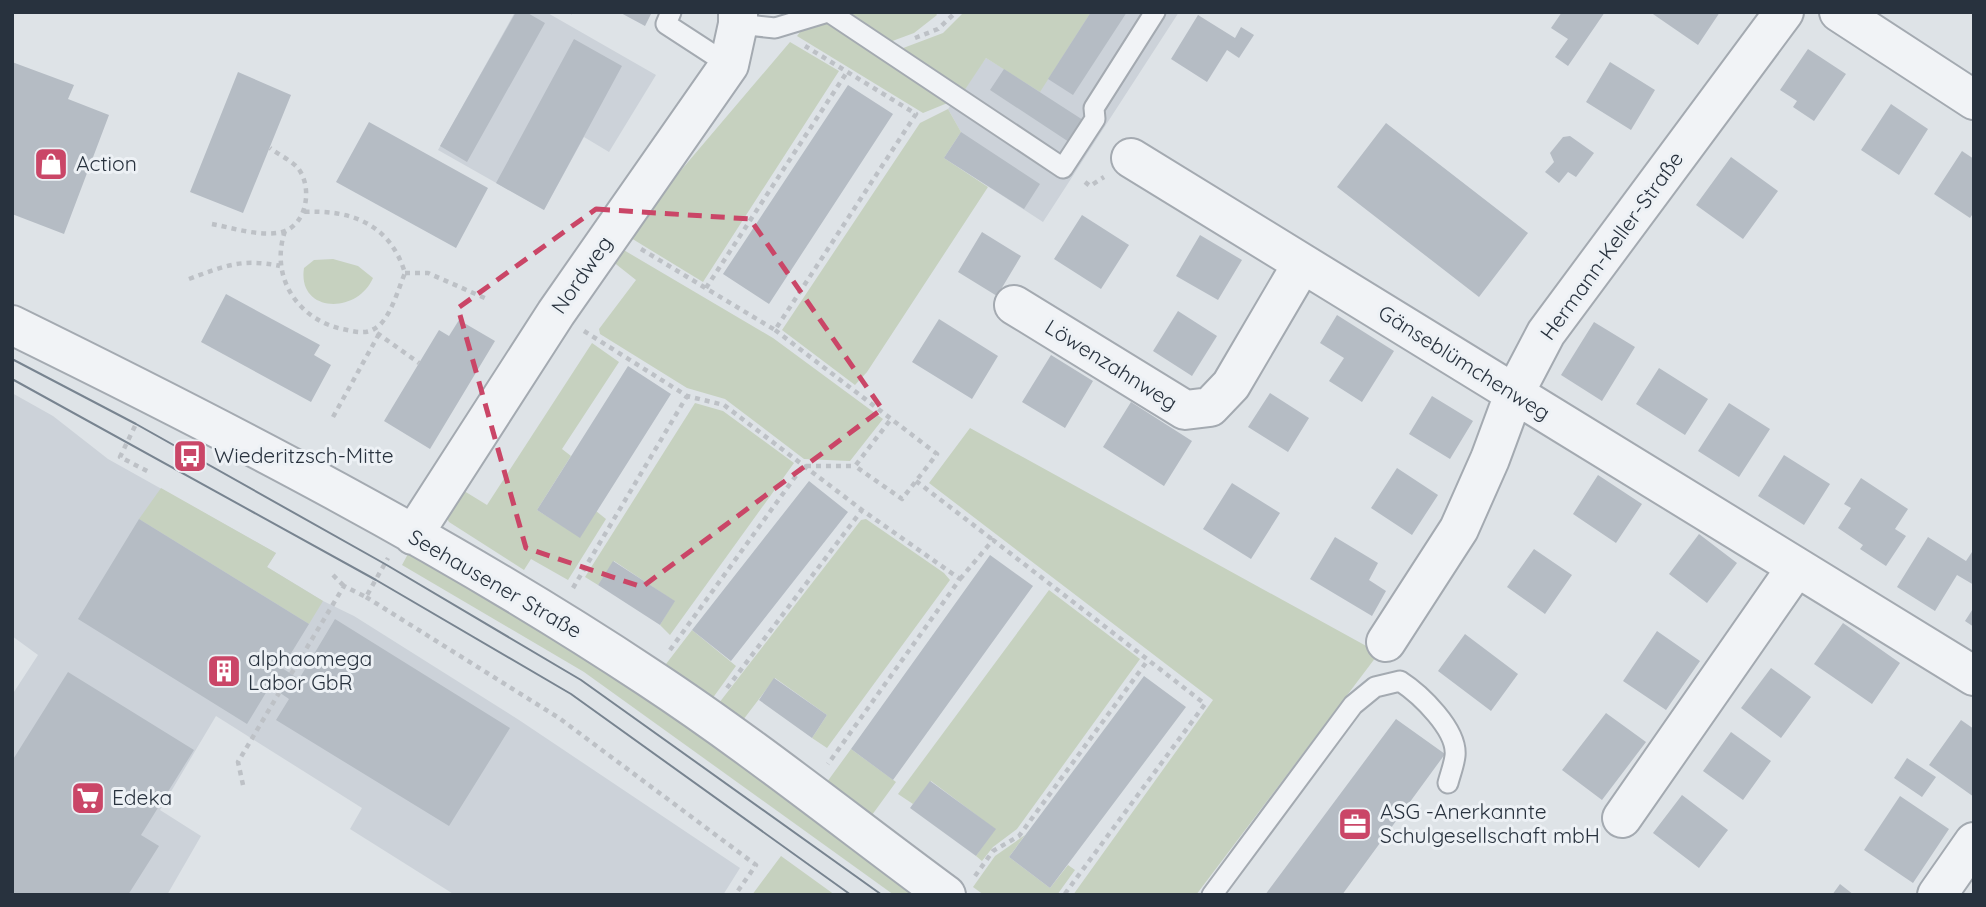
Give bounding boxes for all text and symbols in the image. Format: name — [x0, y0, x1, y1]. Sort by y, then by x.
shop icon: Action — [32, 145, 70, 183]
street label: Hermann-Keller-Straße — [1534, 146, 1688, 345]
place label: Action — [76, 150, 137, 176]
street label: Nordweg — [545, 231, 617, 318]
street label: Gänseblümchenweg — [1374, 299, 1555, 426]
street label: Löwenzahnweg — [1041, 313, 1183, 415]
bus stop icon: Wiederitzsch-Mitte — [171, 437, 209, 475]
place label: Wiederitzsch-Mitte — [214, 442, 394, 468]
street label: Seehausener Straße — [404, 523, 587, 643]
place label: alphaomega Labor GbR — [248, 645, 372, 695]
building icon: alphaomega Labor GbR — [205, 652, 243, 690]
supermarket icon: Edeka — [69, 779, 107, 817]
place label: Edeka — [112, 784, 172, 810]
place label: ASG -Anerkannte Schulgesellschaft mbH — [1380, 798, 1600, 848]
office icon: ASG -Anerkannte Schulgesellschaft mbH — [1336, 805, 1374, 843]

